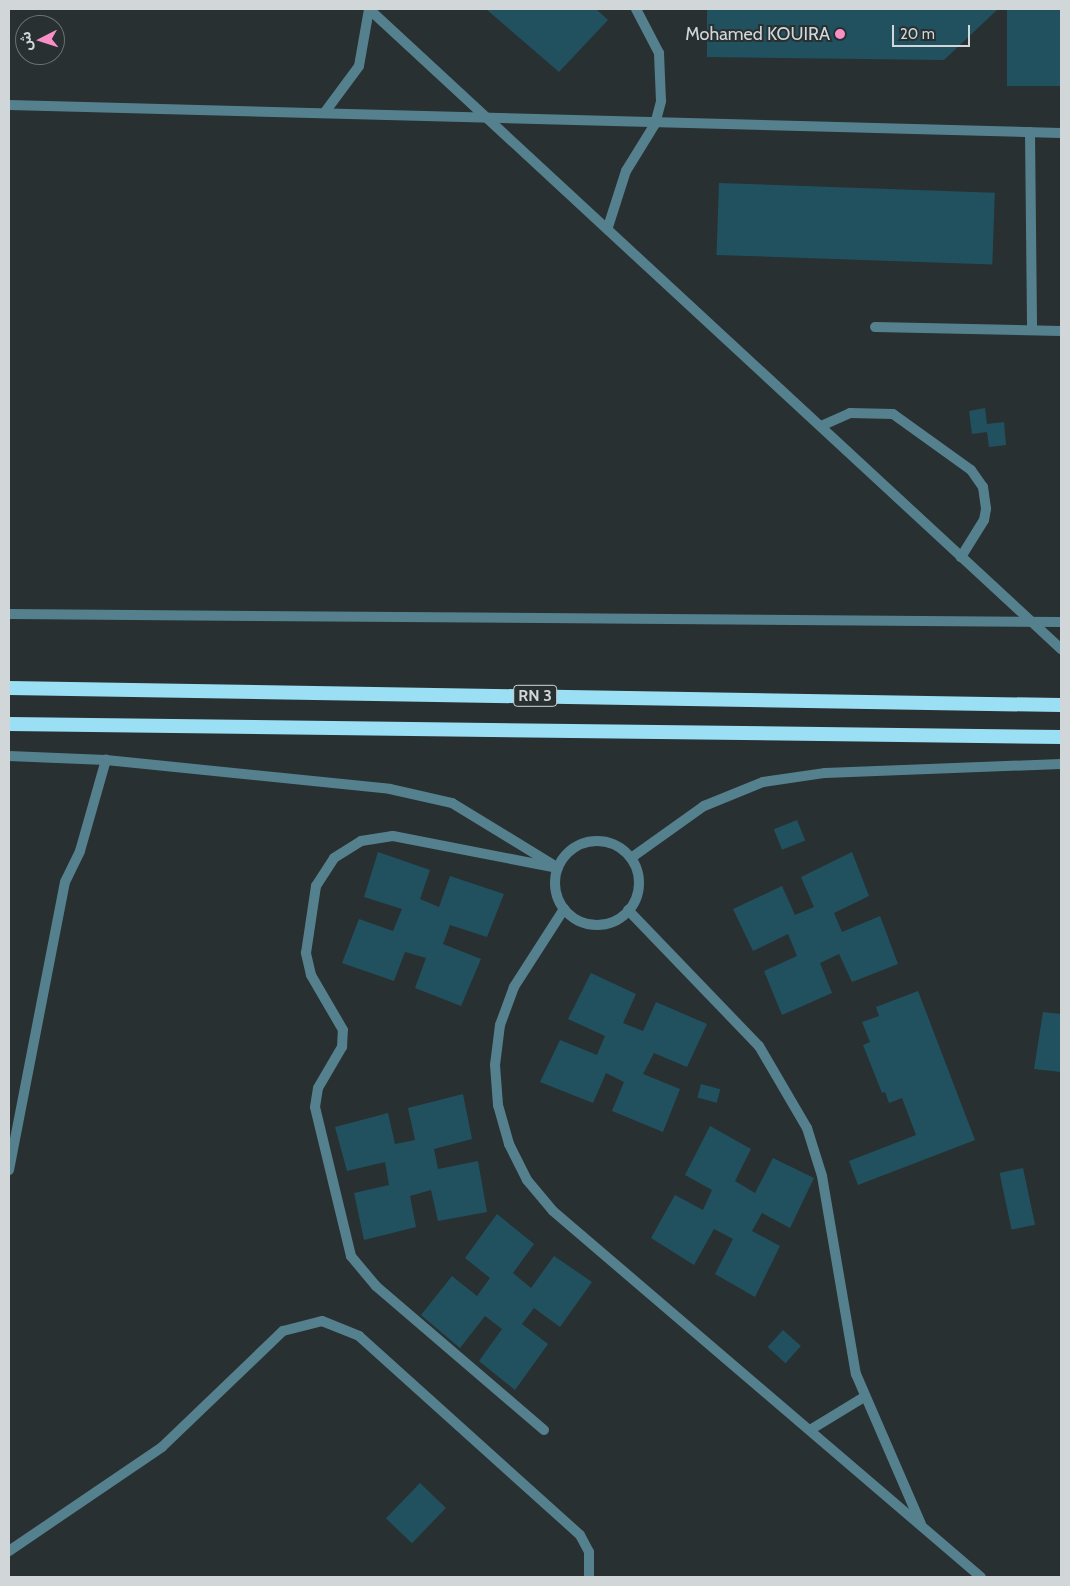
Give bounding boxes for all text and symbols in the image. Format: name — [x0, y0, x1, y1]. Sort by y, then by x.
north arrow — [15, 15, 65, 65]
scale bar — [895, 15, 972, 47]
place label: Mohamed KOUIRA — [685, 23, 830, 45]
text: 20 m — [900, 25, 935, 43]
marker: Mohamed KOUIRA — [834, 28, 846, 40]
text: ش — [16, 31, 36, 52]
road number: RN 3 — [512, 682, 558, 709]

